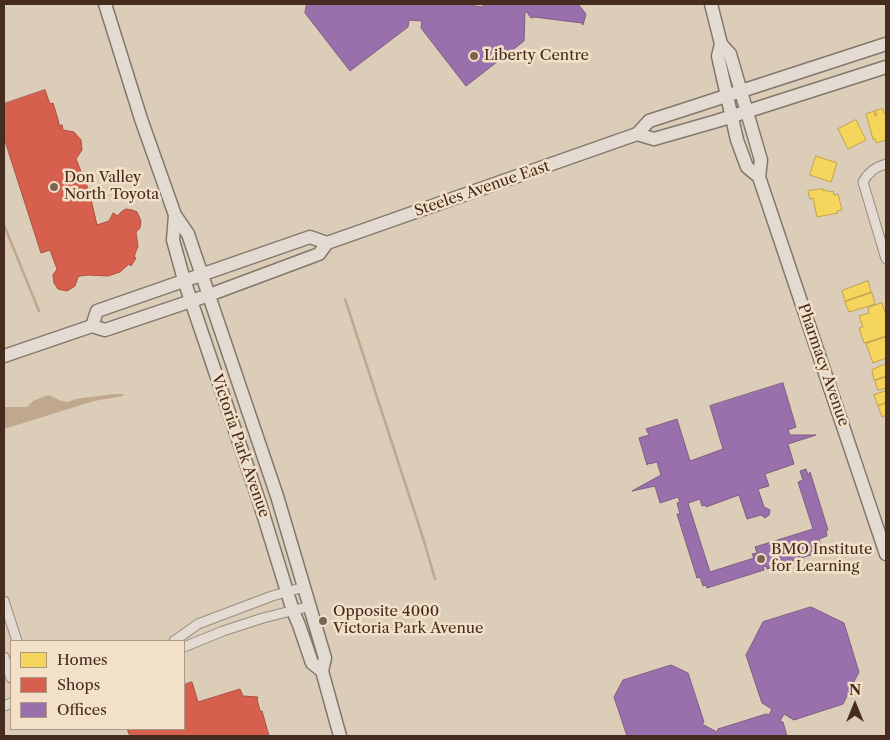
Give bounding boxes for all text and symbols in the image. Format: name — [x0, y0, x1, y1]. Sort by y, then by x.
place label: Liberty Centre — [484, 47, 589, 65]
marker: Liberty Centre — [468, 50, 480, 62]
street label: Steeles Avenue East — [412, 157, 552, 221]
place label: Don Valley North Toyota — [64, 169, 159, 204]
marker: Don Valley North Toyota — [48, 181, 60, 193]
street label: Pharmacy Avenue — [794, 301, 852, 429]
street label: Victoria Park Avenue — [207, 372, 273, 520]
place label: BMO Institute for Learning — [771, 541, 872, 576]
marker: BMO Institute for Learning — [755, 553, 767, 565]
place label: Opposite 4000 Victoria Park Avenue — [333, 603, 483, 638]
marker: Opposite 4000 Victoria Park Avenue — [317, 615, 329, 627]
legend — [10, 640, 185, 730]
text: Homes — [57, 650, 108, 669]
text: Shops — [57, 675, 100, 694]
north arrow — [830, 680, 880, 730]
text: N — [849, 681, 861, 699]
text: Offices — [57, 700, 107, 719]

